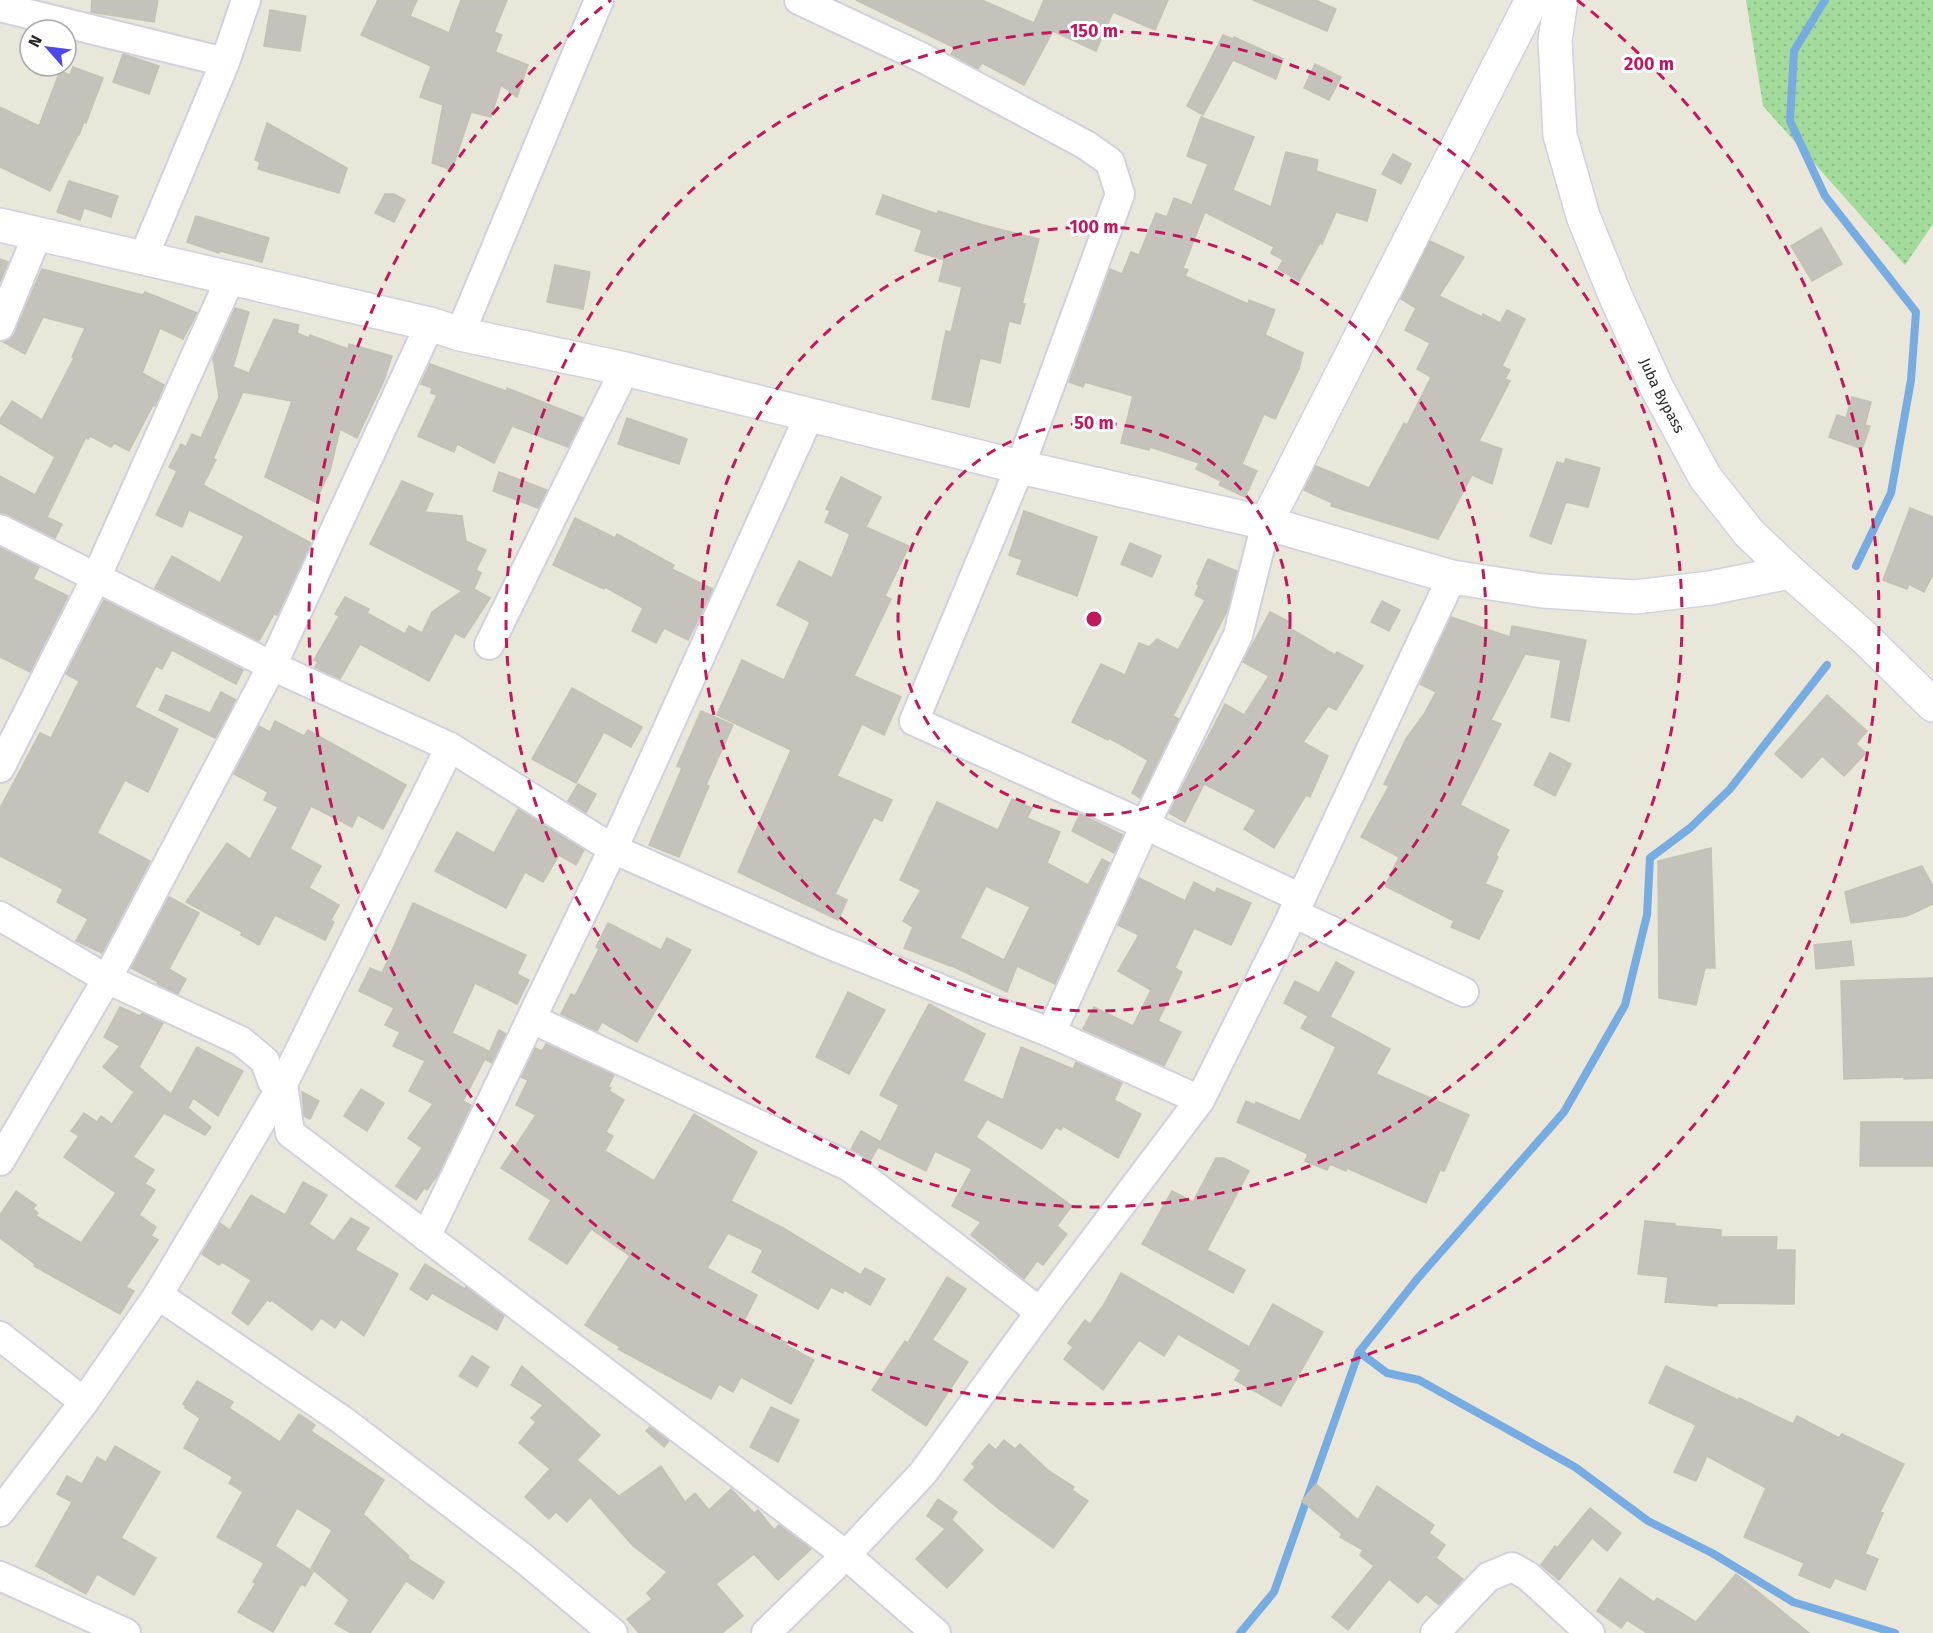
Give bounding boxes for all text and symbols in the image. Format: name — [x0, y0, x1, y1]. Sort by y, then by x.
north arrow — [18, 18, 78, 78]
text: 150 m — [1070, 20, 1118, 42]
text: N — [24, 32, 46, 50]
text: 200 m — [1624, 53, 1674, 75]
text: 100 m — [1070, 216, 1118, 238]
street label: Juba Bypass — [1636, 355, 1688, 436]
text: 50 m — [1074, 412, 1114, 434]
centre of rings — [1084, 609, 1104, 629]

